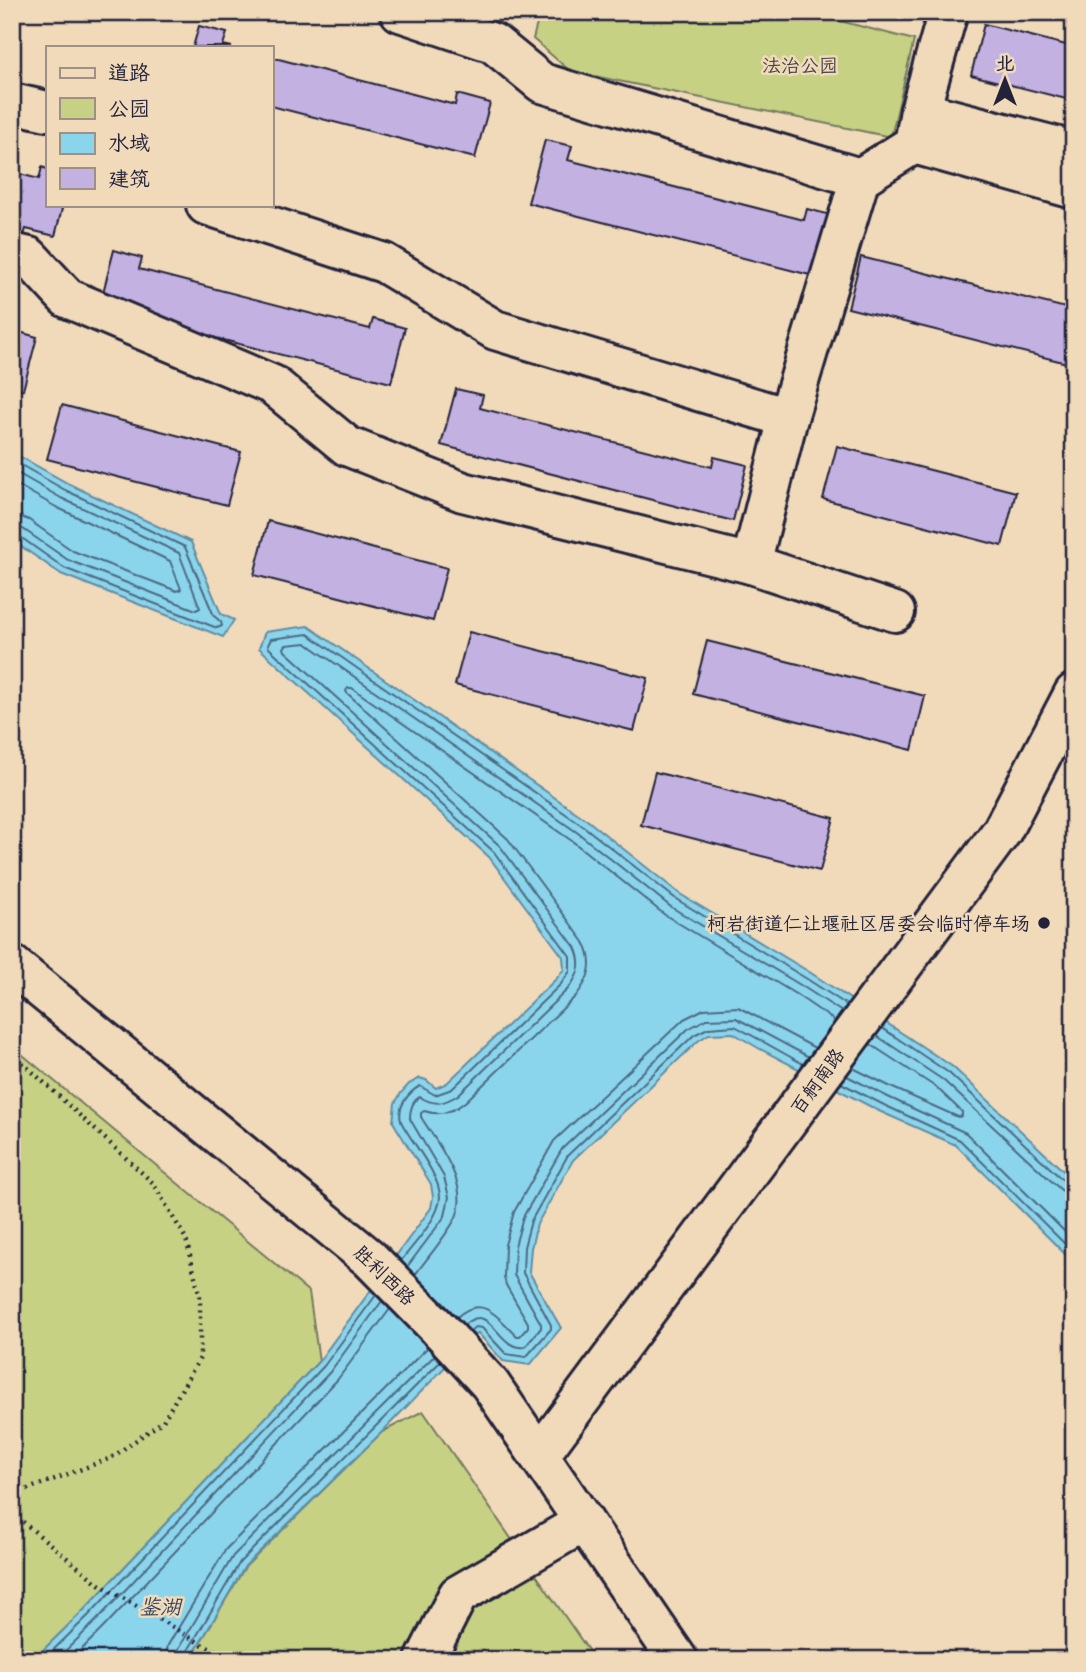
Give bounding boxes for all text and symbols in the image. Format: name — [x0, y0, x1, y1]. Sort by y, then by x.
legend — [46, 46, 273, 206]
north arrow — [970, 46, 1040, 116]
text: 北 — [995, 51, 1015, 75]
park label: 法治公园 — [762, 53, 838, 77]
text: 道路 — [108, 59, 150, 86]
text: 公园 — [108, 95, 150, 122]
text: 水域 — [108, 129, 150, 156]
text: 建筑 — [108, 165, 150, 192]
place label: 柯岩街道仁让堰社区居委会临时停车场 — [707, 911, 1030, 935]
marker: 柯岩街道仁让堰社区居委会临时停车场 — [1036, 915, 1052, 931]
street label: 百舸南路 — [785, 1043, 849, 1119]
street label: 胜利西路 — [349, 1240, 421, 1310]
water label: 鉴湖 — [139, 1593, 183, 1620]

